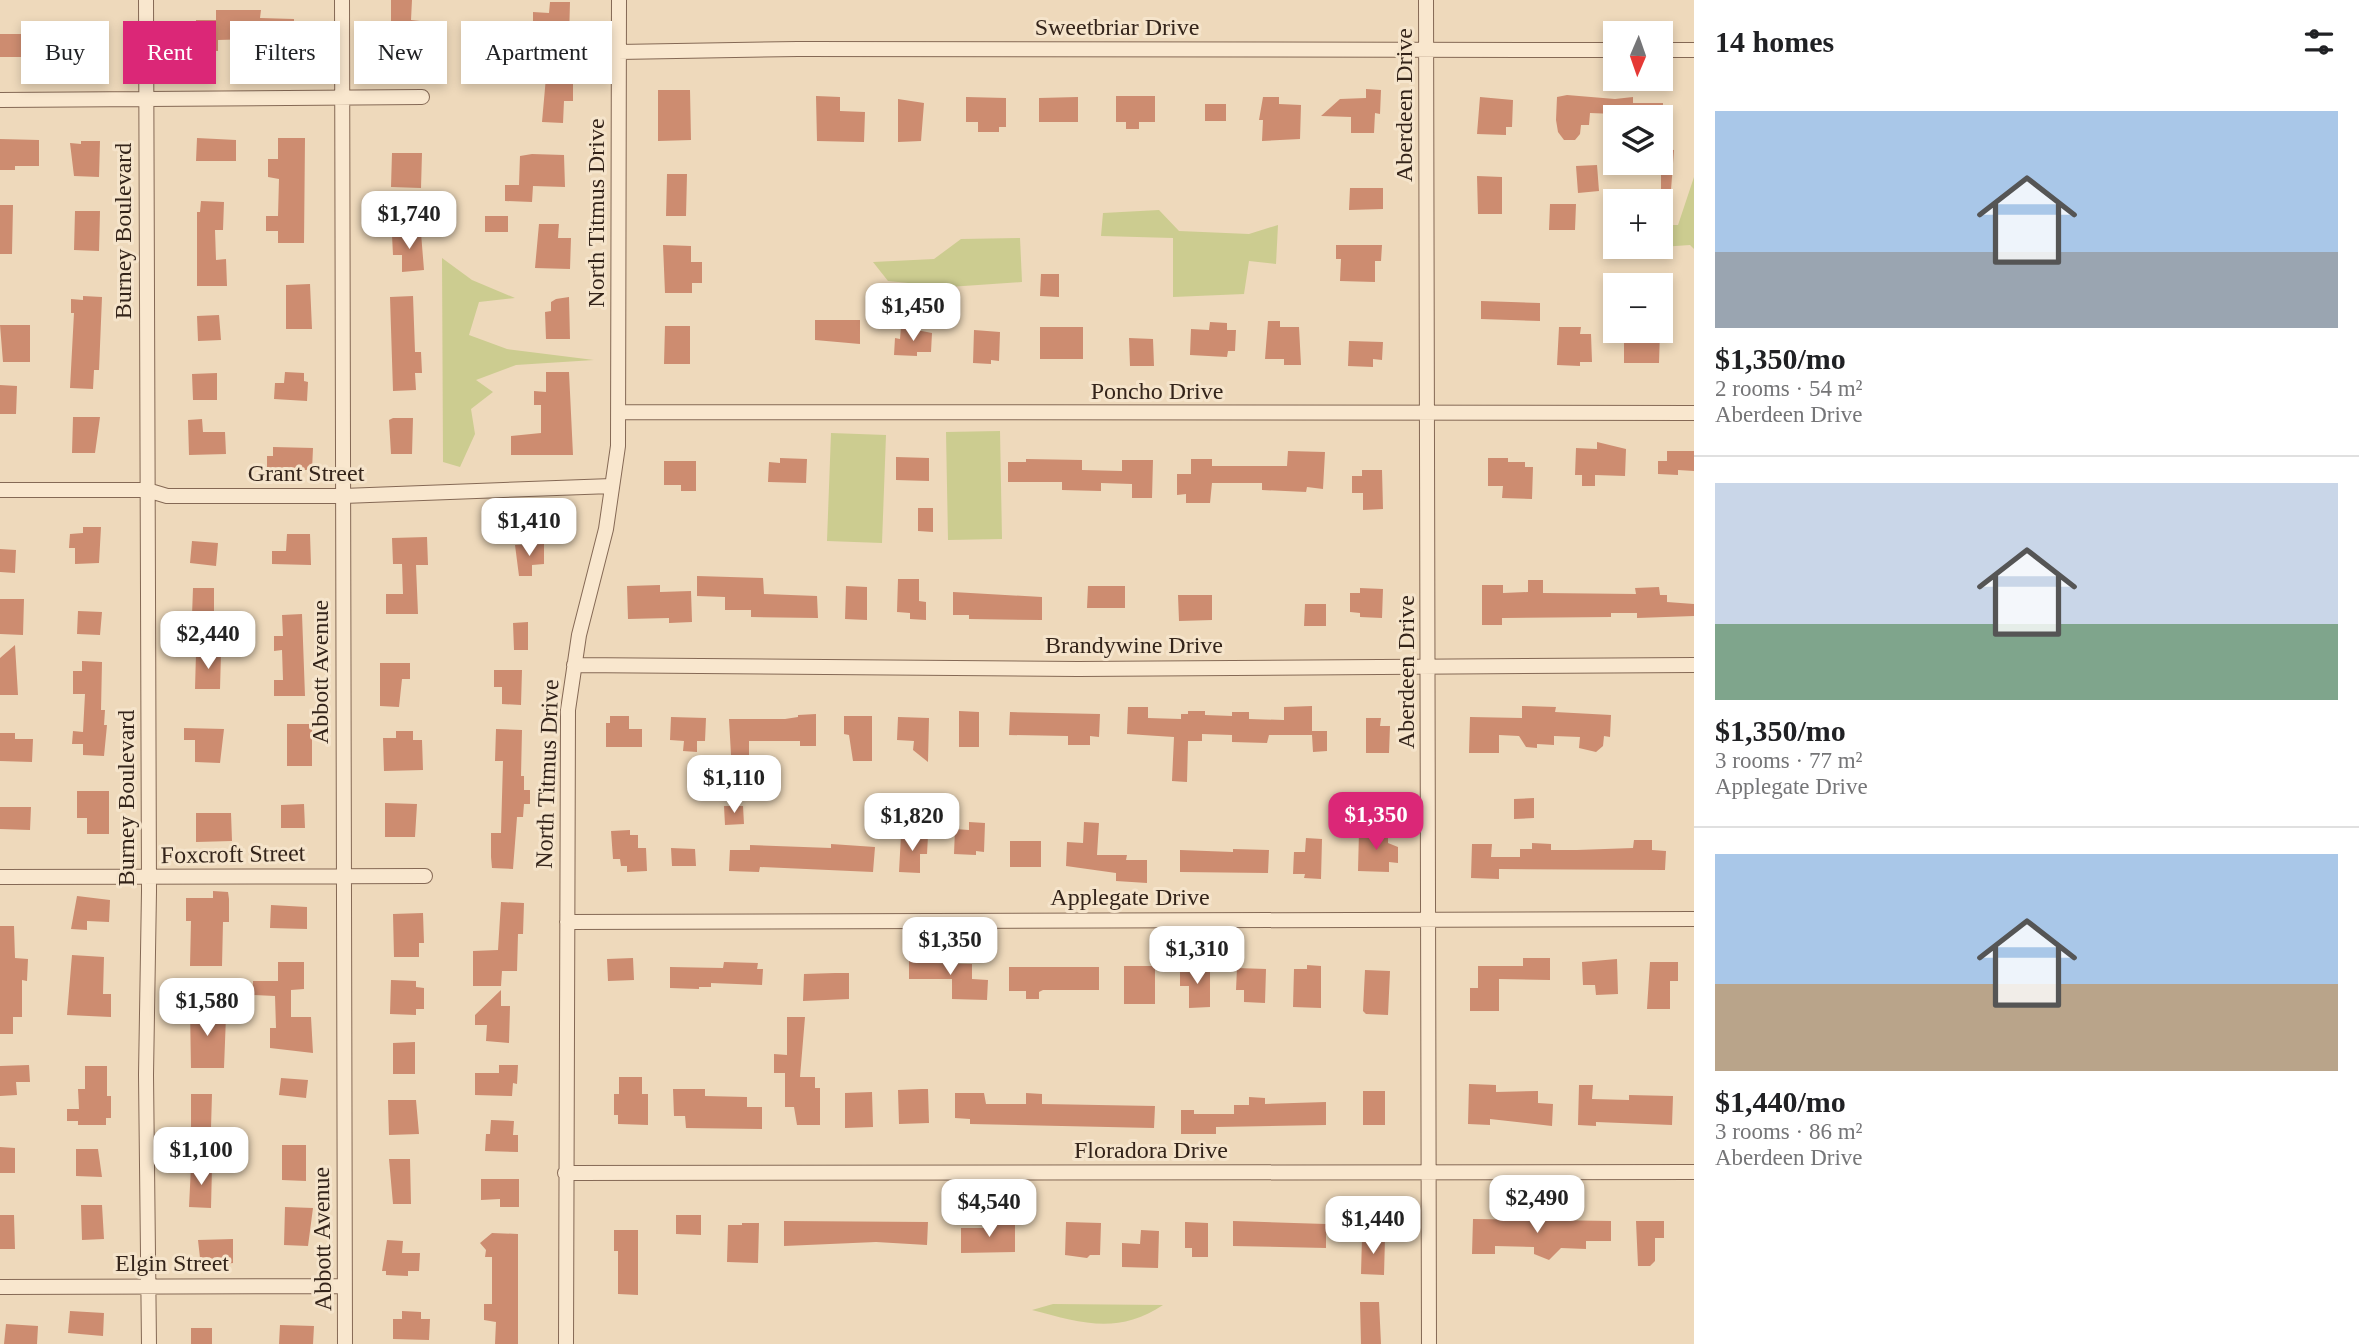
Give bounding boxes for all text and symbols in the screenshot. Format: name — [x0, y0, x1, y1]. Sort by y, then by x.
street label: Sweetbriar Drive — [1035, 14, 1199, 40]
chip: Buy — [21, 21, 109, 84]
chip: Rent — [123, 21, 216, 84]
chip: Filters — [230, 21, 340, 84]
chip: New — [354, 21, 447, 84]
chip: Apartment — [461, 21, 612, 84]
north arrow — [1603, 21, 1673, 91]
map controls — [1603, 21, 1673, 343]
icon: filters — [2300, 23, 2338, 61]
text: 14 homes — [1715, 25, 1834, 58]
street label: Aberdeen Drive — [1391, 28, 1417, 182]
button: layers — [1603, 105, 1673, 175]
street label: North Titmus Drive — [583, 118, 609, 308]
street label: Burney Boulevard — [110, 143, 136, 319]
icon: home — [1964, 157, 2090, 283]
button: + — [1603, 189, 1673, 259]
pin: $1,740 — [352, 191, 466, 251]
text: $1,740 — [377, 201, 441, 226]
button: − — [1603, 273, 1673, 343]
pin: $1,450 — [856, 284, 970, 343]
text: $1,450 — [881, 293, 945, 318]
text: $1,350/mo — [1715, 342, 1846, 375]
text: 2 rooms · 54 m² — [1715, 376, 1862, 401]
street label: Poncho Drive — [1091, 378, 1223, 404]
text: Aberdeen Drive — [1715, 402, 1863, 427]
street label: Grant Street — [248, 460, 365, 486]
pin: $1,410 — [472, 498, 586, 558]
text: $1,410 — [497, 508, 561, 533]
icon: home — [1964, 529, 2090, 655]
street label: Aberdeen Drive — [1393, 595, 1419, 749]
street label: Abbott Avenue — [307, 600, 333, 744]
pin: $2,440 — [151, 612, 265, 671]
text: $2,440 — [176, 621, 240, 646]
street label: Brandywine Drive — [1045, 632, 1223, 658]
street label: North Titmus Drive — [531, 679, 563, 869]
street label: Burney Boulevard — [113, 710, 139, 886]
text: $1,350/mo — [1715, 714, 1846, 747]
text: 3 rooms · 77 m² — [1715, 748, 1862, 773]
pin: $1,110 — [677, 756, 791, 815]
text: $1,110 — [703, 765, 765, 790]
text: Applegate Drive — [1715, 774, 1868, 799]
pin: $1,350 — [1319, 792, 1433, 852]
pin: $1,820 — [855, 794, 969, 853]
text: $1,350 — [1344, 802, 1408, 827]
text: $1,820 — [880, 803, 944, 828]
street label: Foxcroft Street — [160, 840, 306, 868]
street label: Applegate Drive — [1050, 884, 1210, 910]
icon: home — [1964, 900, 2090, 1026]
pin: $1,350 — [893, 918, 1007, 977]
pin: $1,310 — [1140, 926, 1254, 986]
text: $1,350 — [918, 927, 982, 952]
text: $1,310 — [1165, 936, 1229, 961]
pin: $1,580 — [150, 978, 264, 1038]
text: $1,580 — [175, 988, 239, 1013]
text: $1,440/mo — [1715, 1085, 1846, 1118]
text: 3 rooms · 86 m² — [1715, 1119, 1862, 1144]
pin: $1,100 — [144, 1128, 258, 1187]
text: $1,100 — [169, 1137, 233, 1162]
street label: Floradora Drive — [1074, 1137, 1228, 1163]
text: Aberdeen Drive — [1715, 1145, 1863, 1170]
street label: Abbott Avenue — [308, 1167, 336, 1311]
pin: $2,490 — [1480, 1176, 1594, 1235]
pin: $4,540 — [932, 1180, 1046, 1239]
text: $2,490 — [1505, 1185, 1569, 1210]
text: $4,540 — [957, 1189, 1021, 1214]
pin: $1,440 — [1316, 1196, 1430, 1256]
text: $1,440 — [1341, 1206, 1405, 1231]
street label: Elgin Street — [115, 1250, 229, 1276]

